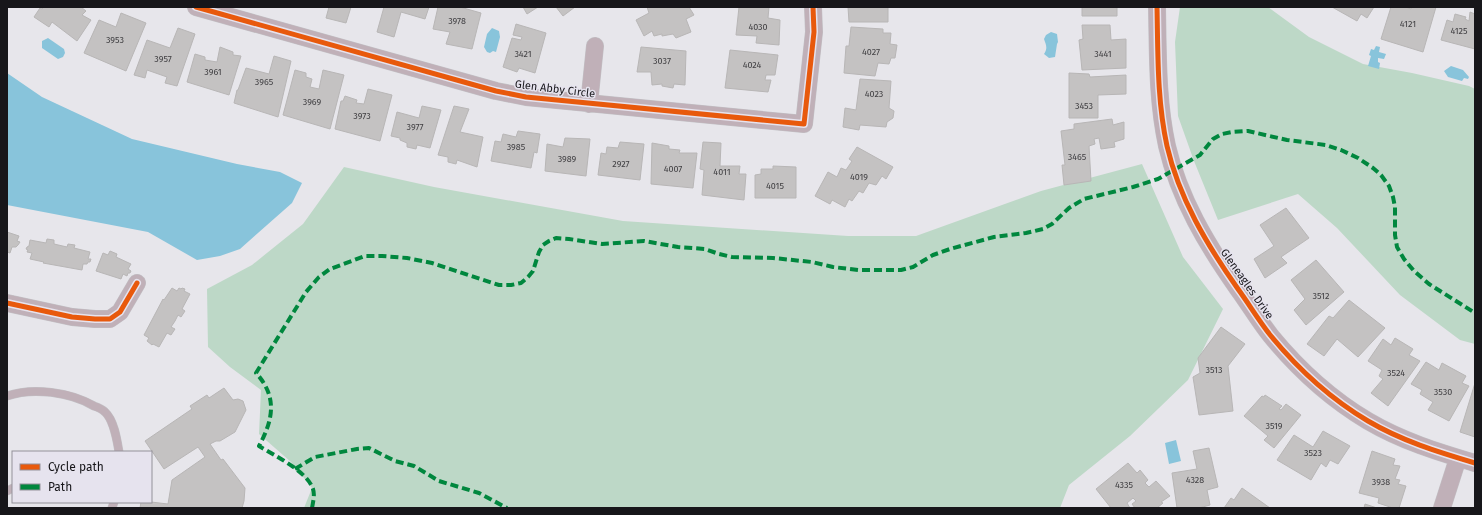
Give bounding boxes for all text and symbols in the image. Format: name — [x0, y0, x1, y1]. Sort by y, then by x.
house number: 3978 — [448, 16, 466, 26]
house number: 4121 — [1400, 19, 1416, 29]
house number: 4030 — [748, 22, 768, 32]
house number: 4125 — [1450, 26, 1468, 36]
house number: 3953 — [106, 35, 124, 45]
house number: 4027 — [862, 47, 880, 57]
house number: 3421 — [514, 49, 532, 59]
house number: 3441 — [1094, 49, 1112, 59]
house number: 3957 — [154, 54, 172, 64]
house number: 3037 — [653, 56, 671, 66]
house number: 4024 — [743, 60, 762, 70]
house number: 3961 — [204, 67, 222, 77]
house number: 3965 — [255, 77, 274, 87]
street label: Glen Abby Circle — [514, 78, 596, 100]
house number: 4023 — [865, 89, 883, 99]
house number: 3969 — [303, 97, 322, 107]
house number: 3453 — [1075, 101, 1093, 111]
house number: 3973 — [353, 111, 371, 121]
house number: 3977 — [407, 122, 423, 132]
house number: 3985 — [507, 142, 526, 152]
house number: 3465 — [1068, 152, 1087, 162]
house number: 3989 — [558, 154, 577, 164]
house number: 2927 — [612, 159, 630, 169]
house number: 4007 — [664, 164, 682, 174]
house number: 4011 — [713, 167, 731, 177]
house number: 4019 — [850, 172, 868, 182]
house number: 4015 — [766, 181, 784, 191]
street label: Gleneagles Drive — [1218, 246, 1276, 322]
house number: 3512 — [1313, 291, 1329, 301]
house number: 3513 — [1206, 365, 1222, 375]
house number: 3524 — [1387, 368, 1405, 378]
house number: 3530 — [1434, 387, 1452, 397]
house number: 3519 — [1265, 421, 1283, 431]
house number: 3523 — [1304, 448, 1322, 458]
legend — [12, 451, 152, 503]
text: Cycle path — [48, 460, 104, 474]
house number: 4328 — [1186, 475, 1204, 485]
house number: 3938 — [1372, 477, 1390, 487]
text: Path — [48, 480, 72, 494]
house number: 4335 — [1115, 480, 1134, 490]

